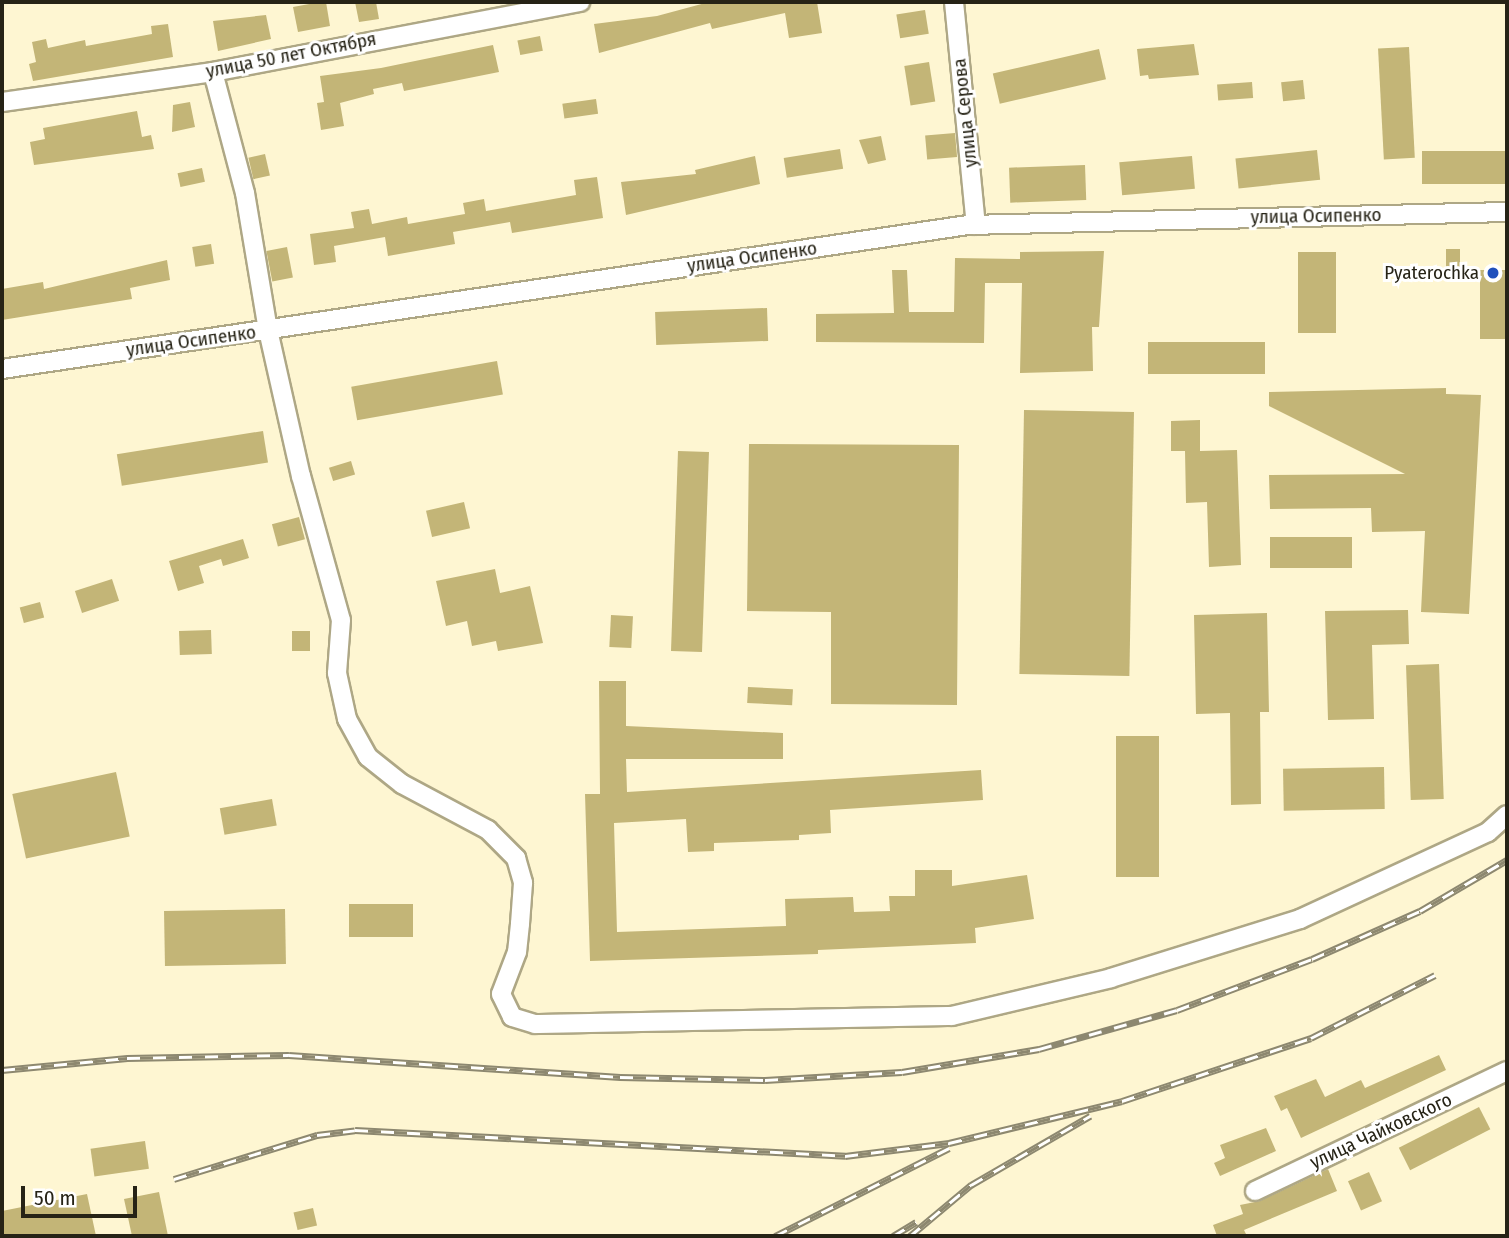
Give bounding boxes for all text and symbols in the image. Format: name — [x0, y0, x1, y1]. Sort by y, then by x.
street label: улица 50 лет Октября — [204, 27, 378, 83]
street label: улица Серова — [948, 57, 982, 169]
street label: улица Осипенко — [1250, 203, 1382, 229]
street label: улица Осипенко — [686, 237, 818, 277]
place label: Pyaterochka — [1384, 262, 1479, 284]
marker: Pyaterochka — [1485, 265, 1501, 281]
street label: улица Осипенко — [125, 321, 257, 361]
street label: улица Чайковского — [1306, 1088, 1456, 1174]
scale bar — [24, 1172, 140, 1216]
text: 50 m — [34, 1185, 76, 1211]

